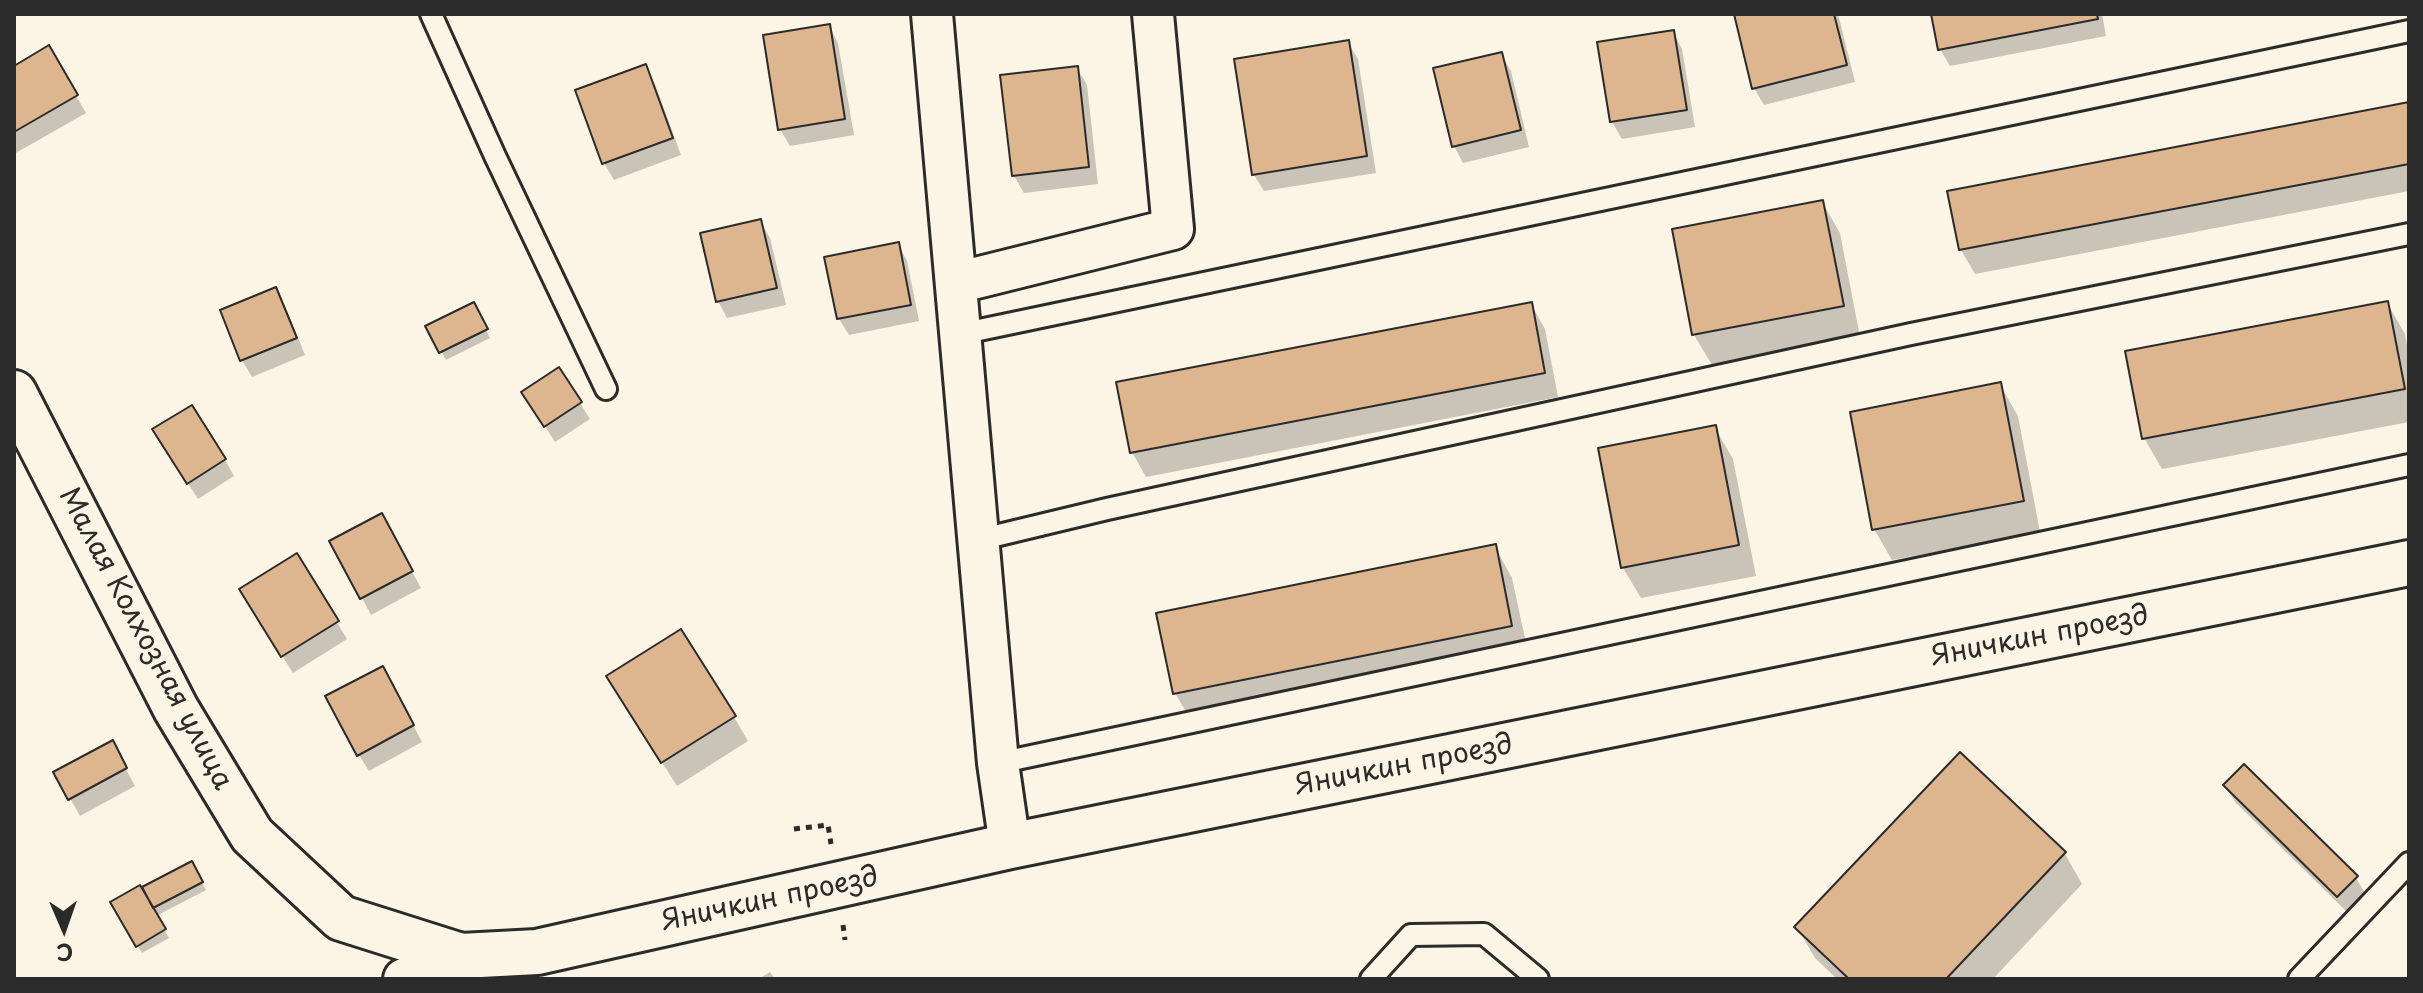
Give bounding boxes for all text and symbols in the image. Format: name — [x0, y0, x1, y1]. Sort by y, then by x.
street label: Малая Колхозная улица — [51, 482, 239, 796]
street label: Яничкин проезд — [1928, 599, 2152, 675]
street label: Яничкин проезд — [1292, 728, 1516, 804]
street label: Яничкин проезд — [658, 861, 882, 939]
north arrow — [24, 889, 104, 969]
text: С — [56, 937, 74, 970]

